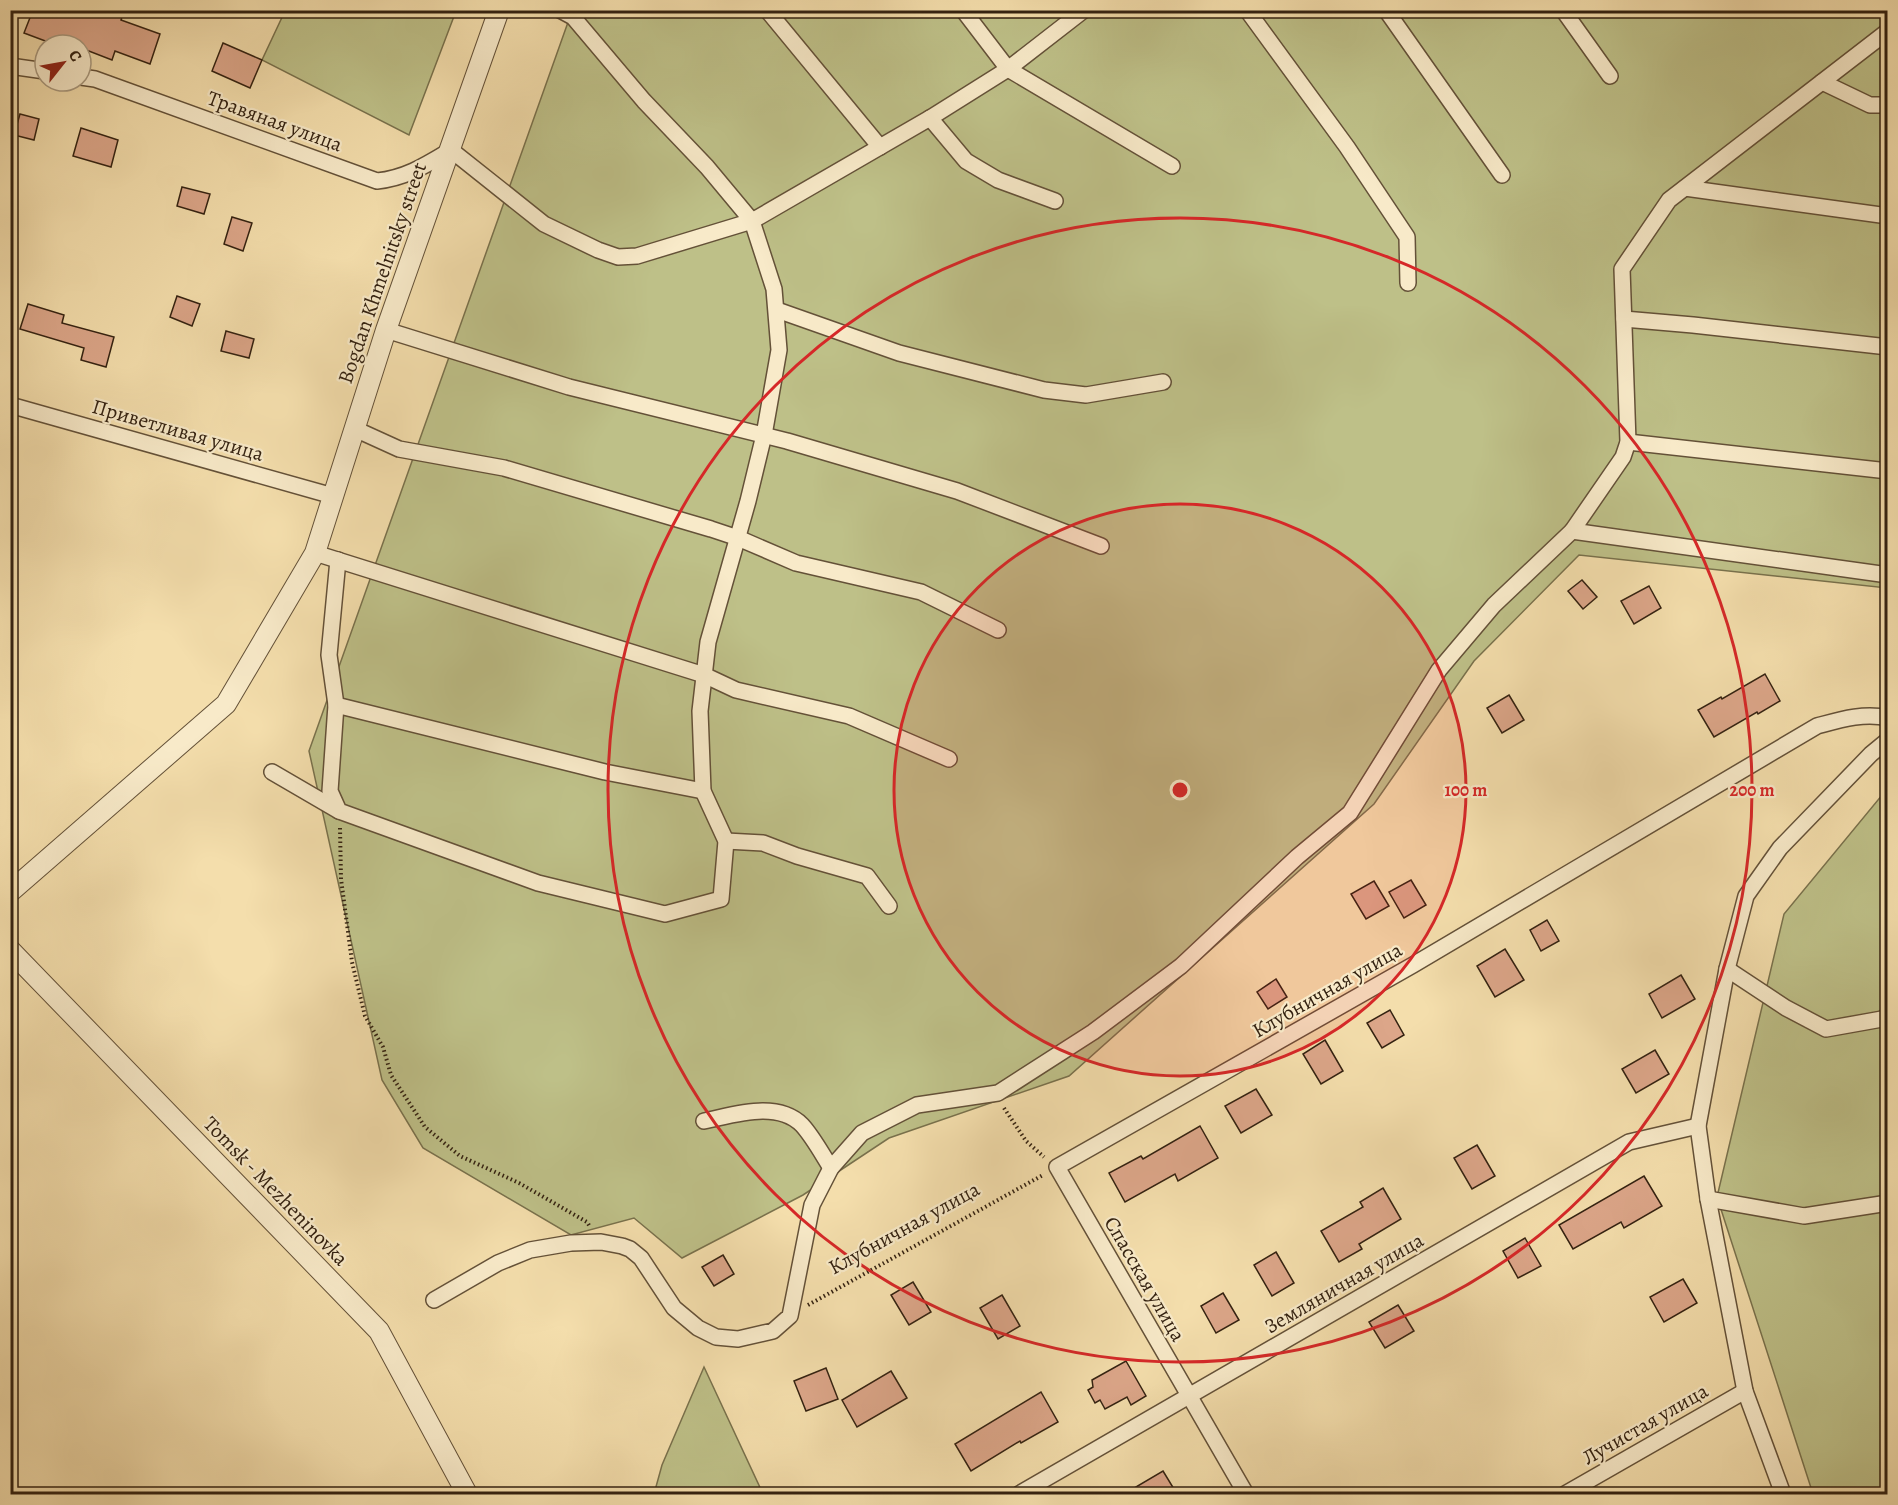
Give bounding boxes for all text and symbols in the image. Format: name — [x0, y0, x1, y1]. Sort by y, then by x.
north arrow — [33, 33, 93, 93]
text: С — [63, 46, 87, 66]
street label: Травяная улица — [204, 84, 347, 158]
street label: Bogdan Khmelnitsky street — [331, 159, 433, 387]
street label: Приветливая улица — [89, 392, 267, 468]
text: 100 m — [1445, 778, 1487, 802]
text: 200 m — [1729, 778, 1775, 802]
centre of rings — [1170, 780, 1190, 800]
street label: Клубничная улица — [1247, 936, 1407, 1044]
street label: Tomsk - Mezheninovka — [197, 1110, 355, 1272]
street label: Клубничная улица — [823, 1175, 985, 1281]
street label: Спасская улица — [1098, 1211, 1192, 1347]
street label: Земляничная улица — [1259, 1226, 1429, 1340]
street label: Лучистая улица — [1577, 1376, 1713, 1471]

